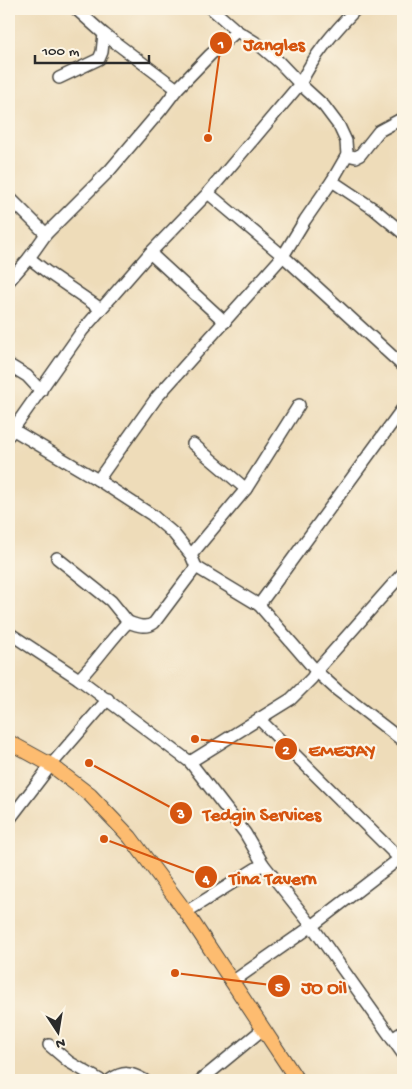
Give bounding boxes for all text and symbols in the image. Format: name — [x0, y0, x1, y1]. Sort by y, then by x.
callout: Jangles — [208, 26, 315, 60]
scale bar — [35, 32, 149, 64]
text: Jangles — [242, 35, 306, 58]
text: 1 — [217, 36, 224, 54]
text: 100 m — [41, 43, 80, 61]
callout: EMEJAY — [274, 732, 386, 766]
text: EMEJAY — [309, 741, 376, 764]
text: 2 — [282, 742, 290, 760]
callout: Tedgin Services — [168, 796, 331, 830]
text: Tedgin Services — [201, 805, 322, 828]
text: 3 — [176, 806, 185, 824]
callout: Tina Tavern — [194, 860, 326, 894]
text: Tina Tavern — [227, 869, 318, 892]
text: 4 — [201, 871, 210, 889]
callout: JO Oil — [267, 969, 357, 1003]
text: JO Oil — [300, 978, 347, 1001]
text: 5 — [275, 979, 283, 997]
north arrow — [32, 1006, 82, 1056]
text: N — [54, 1033, 66, 1052]

